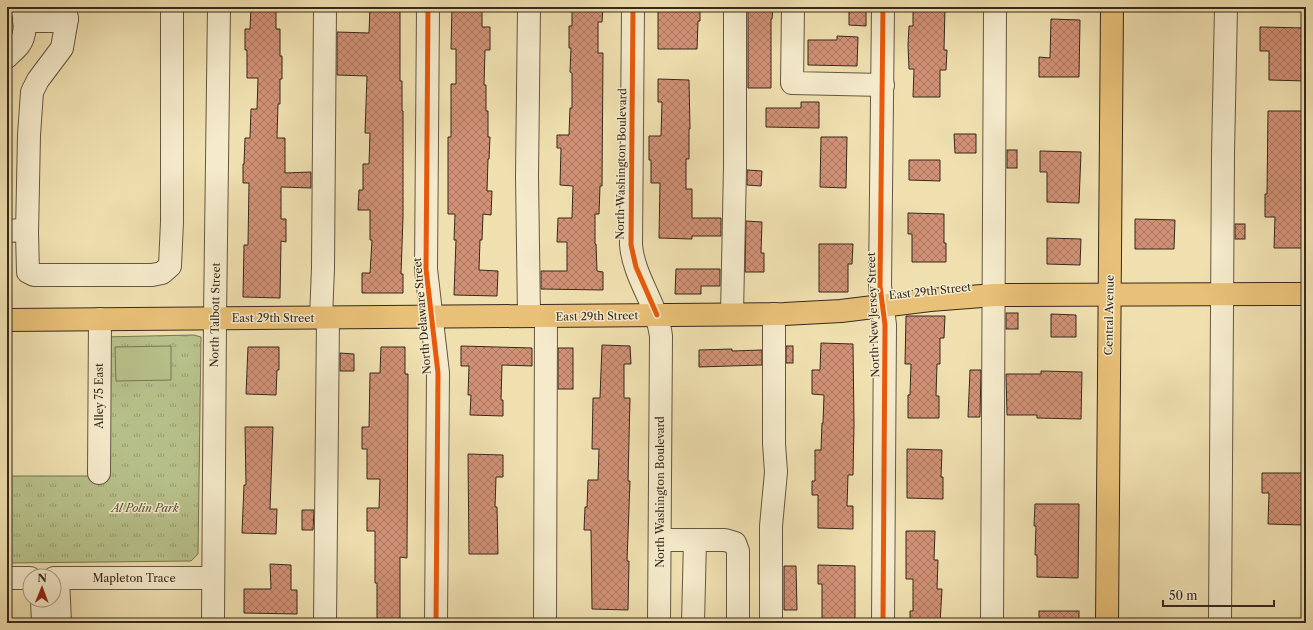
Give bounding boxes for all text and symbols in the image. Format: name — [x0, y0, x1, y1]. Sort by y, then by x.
street label: North Washington Boulevard — [613, 88, 629, 240]
street label: North New Jersey Street — [864, 252, 882, 378]
street label: North Delaware Street — [410, 257, 434, 375]
street label: North Talbott Street — [207, 262, 223, 368]
street label: Central Avenue — [1101, 275, 1117, 355]
street label: East 29th Street — [888, 280, 972, 302]
street label: East 29th Street — [556, 308, 639, 324]
street label: East 29th Street — [232, 311, 314, 325]
street label: Alley 75 East — [92, 363, 106, 430]
street label: North Washington Boulevard — [653, 416, 667, 568]
park label: Al Polin Park — [109, 501, 179, 515]
north arrow — [22, 568, 62, 608]
text: N — [37, 571, 48, 585]
street label: Mapleton Trace — [92, 571, 176, 585]
scale bar — [1163, 582, 1274, 608]
text: 50 m — [1169, 588, 1198, 603]

